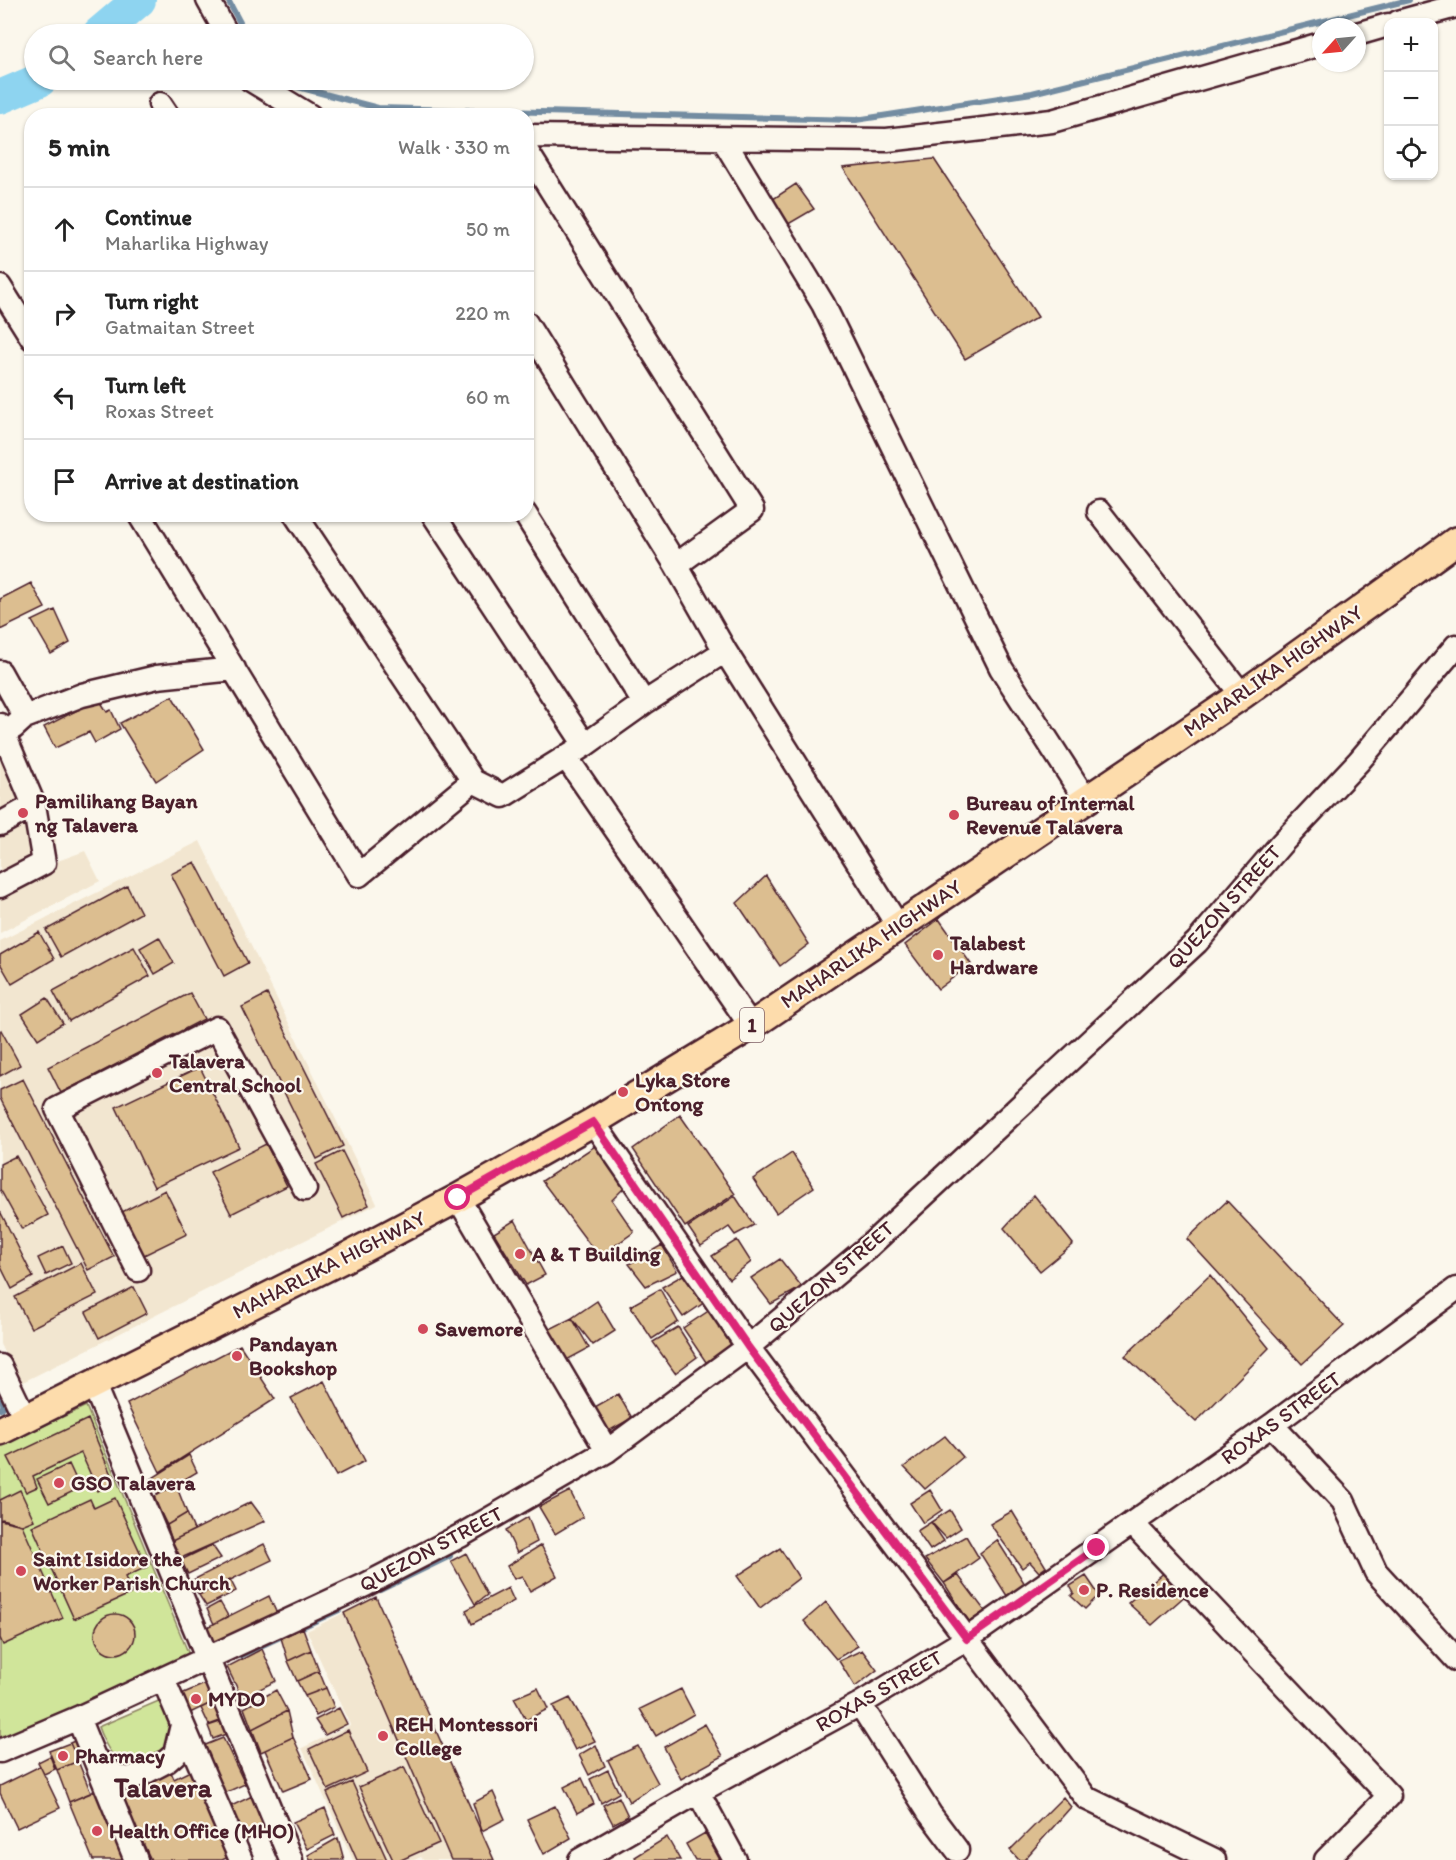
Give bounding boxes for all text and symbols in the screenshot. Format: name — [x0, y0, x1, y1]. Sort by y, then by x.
north arrow — [1312, 18, 1366, 72]
map controls — [1384, 18, 1438, 180]
button: + — [1384, 18, 1438, 72]
search box — [24, 24, 534, 90]
icon: search — [45, 41, 78, 74]
text: Search here — [93, 44, 203, 71]
button: − — [1384, 72, 1438, 126]
button: locate — [1384, 126, 1438, 180]
text: 5 min — [48, 131, 110, 163]
text: Walk · 330 m — [398, 135, 510, 159]
text: Continue — [105, 204, 192, 231]
icon: ahead — [48, 213, 81, 246]
text: 50 m — [466, 217, 510, 241]
text: Maharlika Highway — [105, 231, 268, 255]
text: Turn right — [105, 288, 199, 315]
icon: right — [48, 297, 81, 330]
text: 220 m — [455, 301, 510, 325]
text: Gatmaitan Street — [105, 315, 255, 339]
text: Turn left — [105, 372, 186, 399]
icon: left — [48, 381, 81, 414]
text: 60 m — [466, 385, 510, 409]
text: Roxas Street — [105, 399, 214, 423]
icon: arrive — [48, 465, 81, 498]
text: Arrive at destination — [105, 468, 299, 495]
street label: MAHARLIKA HIGHWAY — [1178, 599, 1367, 742]
place label: Pamilihang Bayan ng Talavera — [34, 788, 198, 838]
place label: Bureau of Internal Revenue Talavera — [966, 790, 1136, 839]
marker: Pamilihang Bayan ng Talavera — [16, 806, 30, 820]
marker: Bureau of Internal Revenue Talavera — [947, 808, 961, 822]
street label: QUEZON STREET — [1161, 839, 1286, 974]
street label: MAHARLIKA HIGHWAY — [775, 874, 966, 1013]
place label: Talabest Hardware — [949, 930, 1038, 979]
marker: Talabest Hardware — [931, 948, 945, 962]
road number: 1 — [740, 1008, 764, 1042]
place label: Talavera Central School — [168, 1048, 303, 1097]
marker: Talavera Central School — [150, 1066, 164, 1080]
place label: Lyka Store Ontong — [635, 1067, 730, 1117]
marker: Lyka Store Ontong — [616, 1085, 630, 1099]
route start — [444, 1184, 470, 1210]
street label: MAHARLIKA HIGHWAY — [228, 1205, 429, 1324]
street label: QUEZON STREET — [763, 1215, 899, 1338]
place label: A & T Building — [531, 1241, 662, 1267]
marker: A & T Building — [513, 1247, 527, 1261]
place label: Savemore — [435, 1316, 523, 1341]
marker: Savemore — [416, 1322, 430, 1336]
place label: Pandayan Bookshop — [249, 1331, 338, 1381]
marker: Pandayan Bookshop — [230, 1349, 244, 1363]
street label: ROXAS STREET — [1216, 1366, 1346, 1470]
place label: GSO Talavera — [71, 1470, 196, 1495]
marker: GSO Talavera — [52, 1476, 66, 1490]
street label: QUEZON STREET — [355, 1500, 507, 1597]
route end — [1083, 1534, 1109, 1560]
place label: Saint Isidore the Worker Parish Church — [33, 1546, 231, 1595]
marker: Saint Isidore the Worker Parish Church — [14, 1564, 28, 1578]
place label: P. Residence — [1096, 1577, 1209, 1602]
marker: P. Residence — [1077, 1583, 1091, 1597]
street label: ROXAS STREET — [811, 1644, 947, 1737]
place label: MYDO — [208, 1686, 266, 1711]
marker: MYDO — [189, 1692, 203, 1706]
place label: REH Montessori College — [395, 1711, 538, 1761]
marker: REH Montessori College — [376, 1729, 390, 1743]
place label: Pharmacy — [75, 1743, 165, 1769]
marker: Pharmacy — [56, 1749, 70, 1763]
district label: Talavera — [113, 1771, 213, 1804]
place label: Health Office (MHO) — [109, 1818, 294, 1844]
marker: Health Office (MHO) — [90, 1824, 104, 1838]

